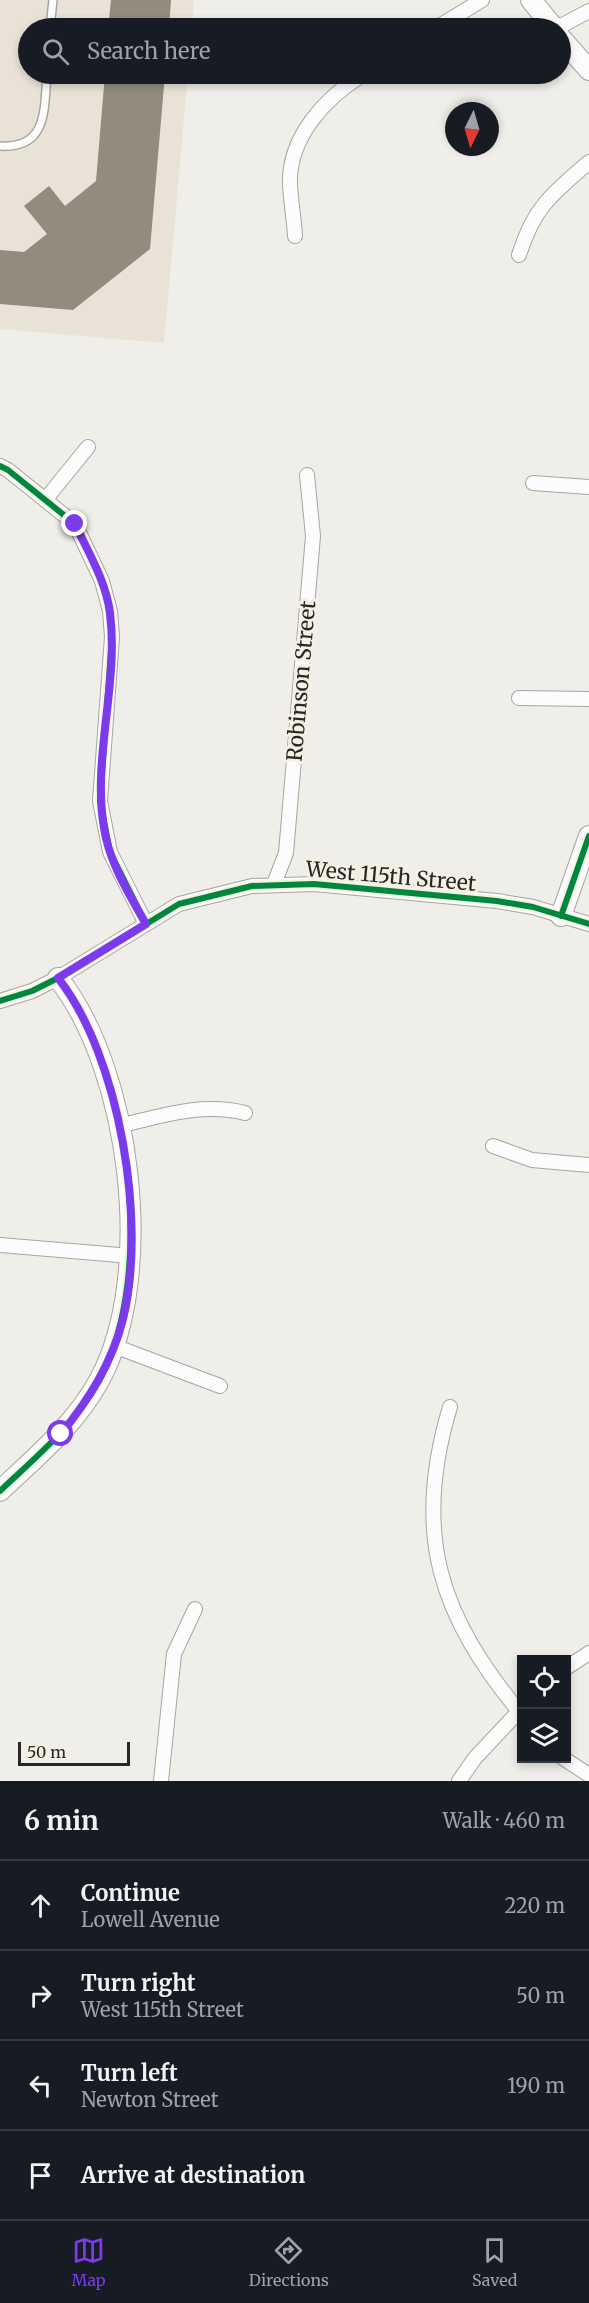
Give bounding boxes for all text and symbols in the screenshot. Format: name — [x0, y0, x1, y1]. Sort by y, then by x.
search box — [18, 18, 571, 84]
icon: search — [39, 35, 72, 68]
text: Search here — [87, 37, 210, 65]
north arrow — [445, 102, 499, 156]
route end — [61, 510, 87, 536]
street label: Robinson Street — [281, 599, 321, 763]
street label: West 115th Street — [304, 855, 477, 897]
route start — [47, 1420, 73, 1446]
map controls — [517, 1655, 571, 1763]
button: locate — [517, 1655, 571, 1709]
button: layers — [517, 1709, 571, 1763]
scale bar — [18, 1739, 130, 1766]
text: 50 m — [27, 1742, 66, 1762]
text: 6 min — [24, 1804, 99, 1837]
text: Walk · 460 m — [443, 1808, 565, 1833]
text: Continue — [81, 1879, 180, 1907]
icon: ahead — [24, 1889, 57, 1922]
text: 220 m — [505, 1893, 565, 1918]
text: Lowell Avenue — [81, 1907, 220, 1932]
text: Turn right — [81, 1969, 195, 1997]
icon: right — [24, 1979, 57, 2012]
text: 50 m — [516, 1983, 565, 2008]
text: West 115th Street — [81, 1997, 244, 2022]
text: Turn left — [81, 2059, 178, 2087]
icon: left — [24, 2069, 57, 2102]
text: 190 m — [507, 2073, 565, 2098]
text: Newton Street — [81, 2087, 218, 2112]
icon: arrive — [24, 2159, 57, 2192]
text: Arrive at destination — [81, 2161, 305, 2189]
tab: Map — [72, 2234, 106, 2290]
tab: Directions — [249, 2234, 329, 2290]
tab: Saved — [472, 2234, 517, 2290]

